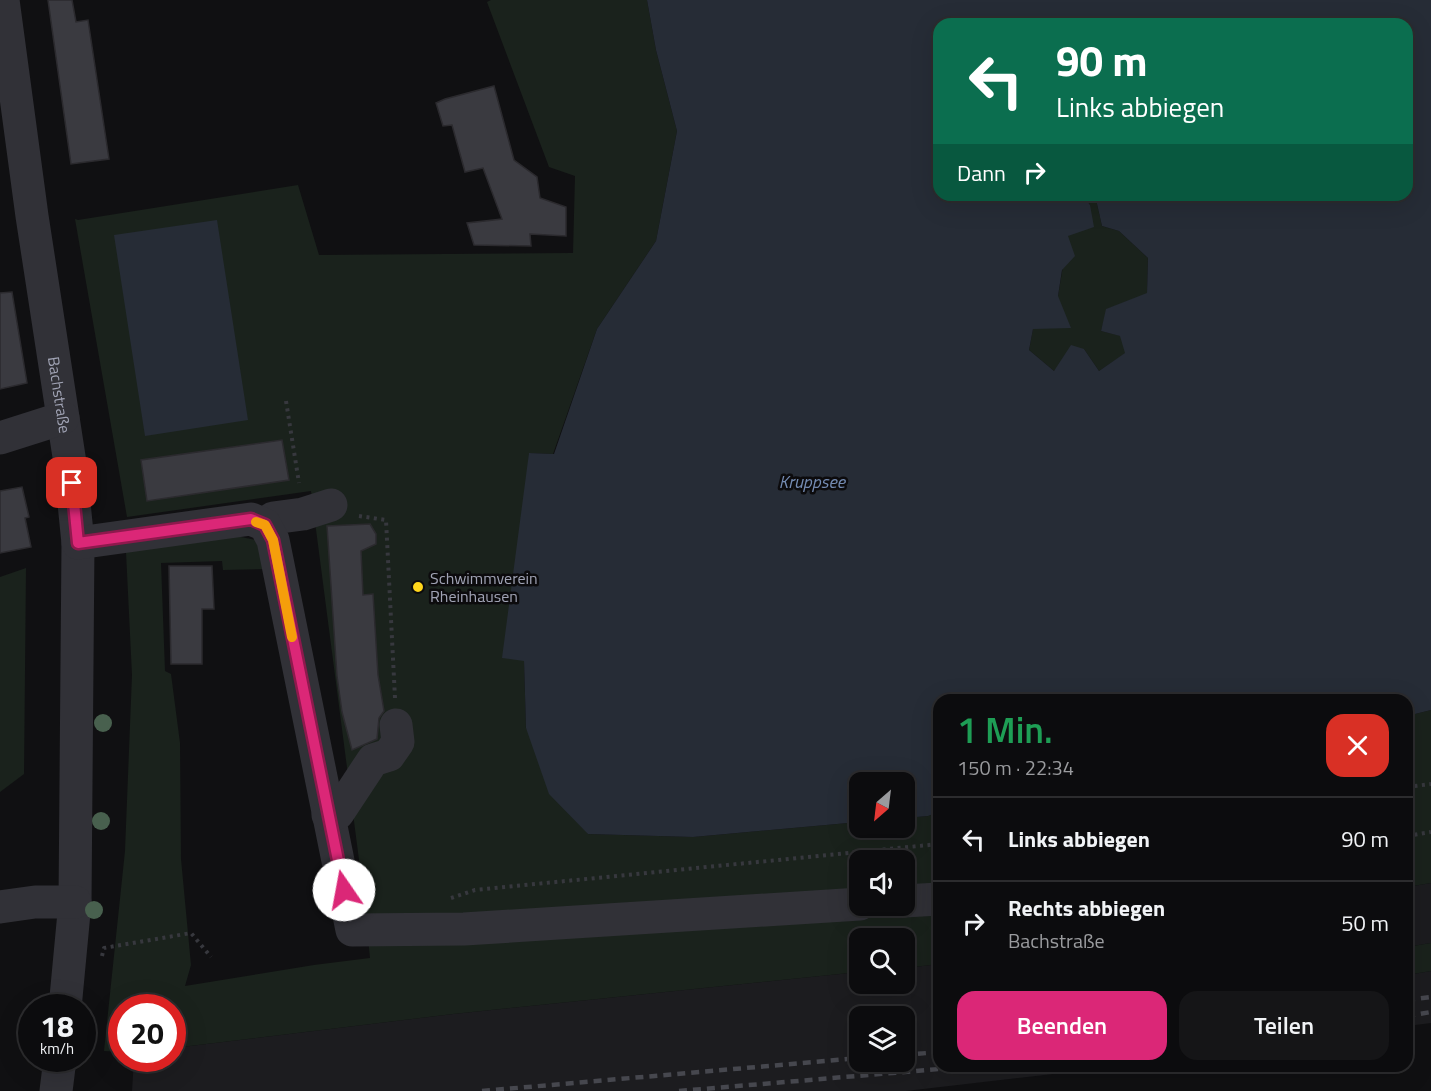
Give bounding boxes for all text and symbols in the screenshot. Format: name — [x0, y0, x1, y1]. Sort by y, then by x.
text: 90 m — [1056, 28, 1148, 92]
icon: left — [957, 42, 1035, 120]
text: Links abbiegen — [1056, 86, 1224, 127]
text: Dann — [957, 156, 1006, 190]
icon: right — [1018, 156, 1051, 189]
street label: Bachstraße — [42, 355, 77, 435]
pin — [46, 457, 97, 508]
icon: arrive — [55, 466, 88, 499]
water label: Kruppsee — [779, 468, 847, 495]
place label: Schwimmverein Rheinhausen — [430, 566, 538, 608]
marker: Schwimmverein Rheinhausen — [411, 580, 425, 594]
text: 1 Min. — [957, 702, 1053, 757]
button: close — [1326, 714, 1389, 777]
text: 150 m · 22:34 — [957, 752, 1074, 783]
north arrow — [849, 772, 915, 838]
map controls — [849, 772, 915, 1072]
text: Links abbiegen — [1008, 822, 1150, 856]
text: 90 m — [1341, 822, 1389, 856]
icon: left — [957, 823, 990, 856]
button: sound — [849, 850, 915, 916]
position arrow — [312, 858, 376, 922]
text: Rechts abbiegen — [1008, 891, 1165, 925]
text: 50 m — [1341, 906, 1389, 940]
icon: right — [957, 907, 990, 940]
text: Bachstraße — [1008, 925, 1105, 956]
button: search — [849, 928, 915, 994]
button: Beenden — [957, 991, 1167, 1060]
button: Teilen — [1179, 991, 1389, 1060]
speed limit sign: 20 — [108, 994, 186, 1072]
text: 18 — [40, 1003, 74, 1049]
button: layers — [849, 1006, 915, 1072]
text: km/h — [40, 1037, 74, 1060]

